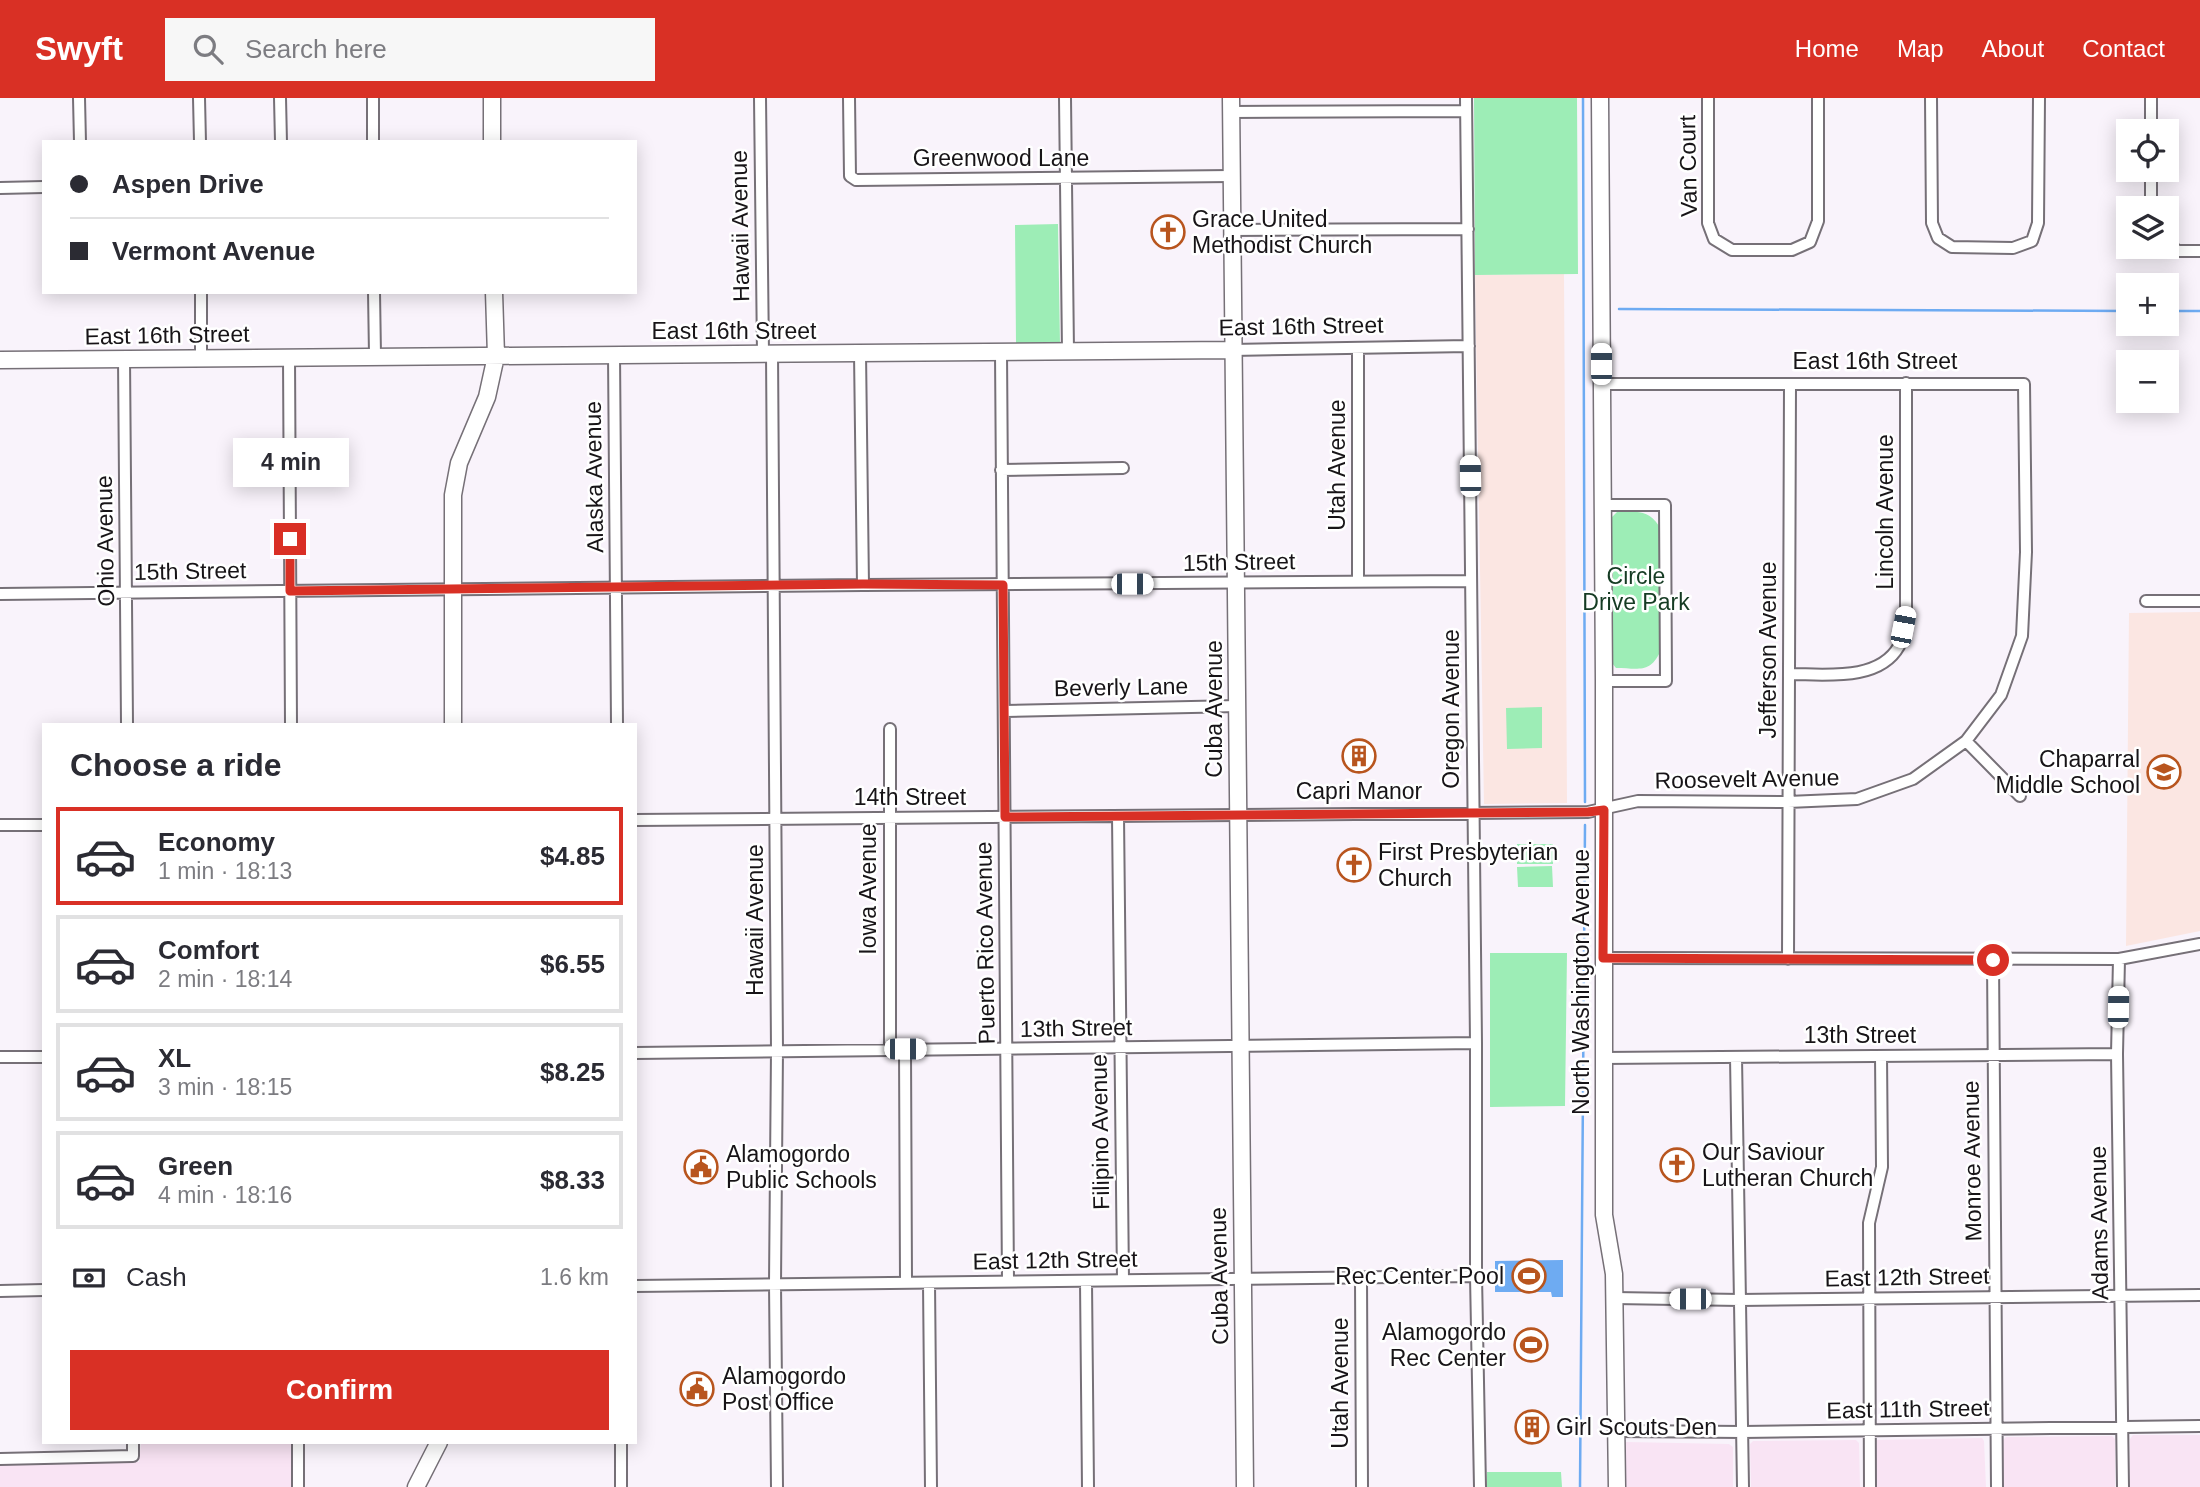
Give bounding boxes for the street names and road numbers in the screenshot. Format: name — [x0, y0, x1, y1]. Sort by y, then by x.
street label: Van Court — [1674, 114, 1702, 217]
street label: Greenwood Lane — [913, 145, 1089, 171]
street label: Hawaii Avenue — [726, 150, 754, 302]
street label: East 16th Street — [1218, 312, 1384, 340]
street label: East 16th Street — [652, 318, 817, 344]
street label: East 16th Street — [84, 321, 250, 349]
street label: East 16th Street — [1793, 348, 1958, 374]
street label: Utah Avenue — [1324, 399, 1350, 531]
street label: Alaska Avenue — [580, 401, 608, 553]
street label: Lincoln Avenue — [1872, 434, 1898, 590]
street label: Ohio Avenue — [91, 475, 119, 607]
street label: 15th Street — [1183, 548, 1296, 576]
street label: 15th Street — [134, 557, 247, 585]
street label: Jefferson Avenue — [1755, 562, 1781, 738]
street label: Oregon Avenue — [1438, 629, 1464, 789]
street label: Cuba Avenue — [1201, 640, 1227, 778]
street label: Beverly Lane — [1054, 673, 1188, 701]
street label: Roosevelt Avenue — [1654, 764, 1840, 794]
street label: 14th Street — [854, 784, 967, 810]
street label: Iowa Avenue — [855, 823, 881, 955]
street label: Puerto Rico Avenue — [970, 841, 1000, 1045]
street label: Hawaii Avenue — [742, 844, 768, 996]
street label: North Washington Avenue — [1568, 849, 1594, 1115]
street label: 13th Street — [1020, 1014, 1133, 1042]
street label: 13th Street — [1804, 1022, 1917, 1048]
street label: Filipino Avenue — [1086, 1054, 1114, 1210]
street label: Monroe Avenue — [1958, 1080, 1986, 1242]
street label: Adams Avenue — [2085, 1146, 2113, 1300]
street label: Cuba Avenue — [1205, 1207, 1233, 1345]
street label: East 12th Street — [972, 1246, 1138, 1274]
street label: East 12th Street — [1824, 1263, 1990, 1291]
street label: Utah Avenue — [1327, 1317, 1353, 1449]
street label: East 11th Street — [1826, 1395, 1990, 1423]

